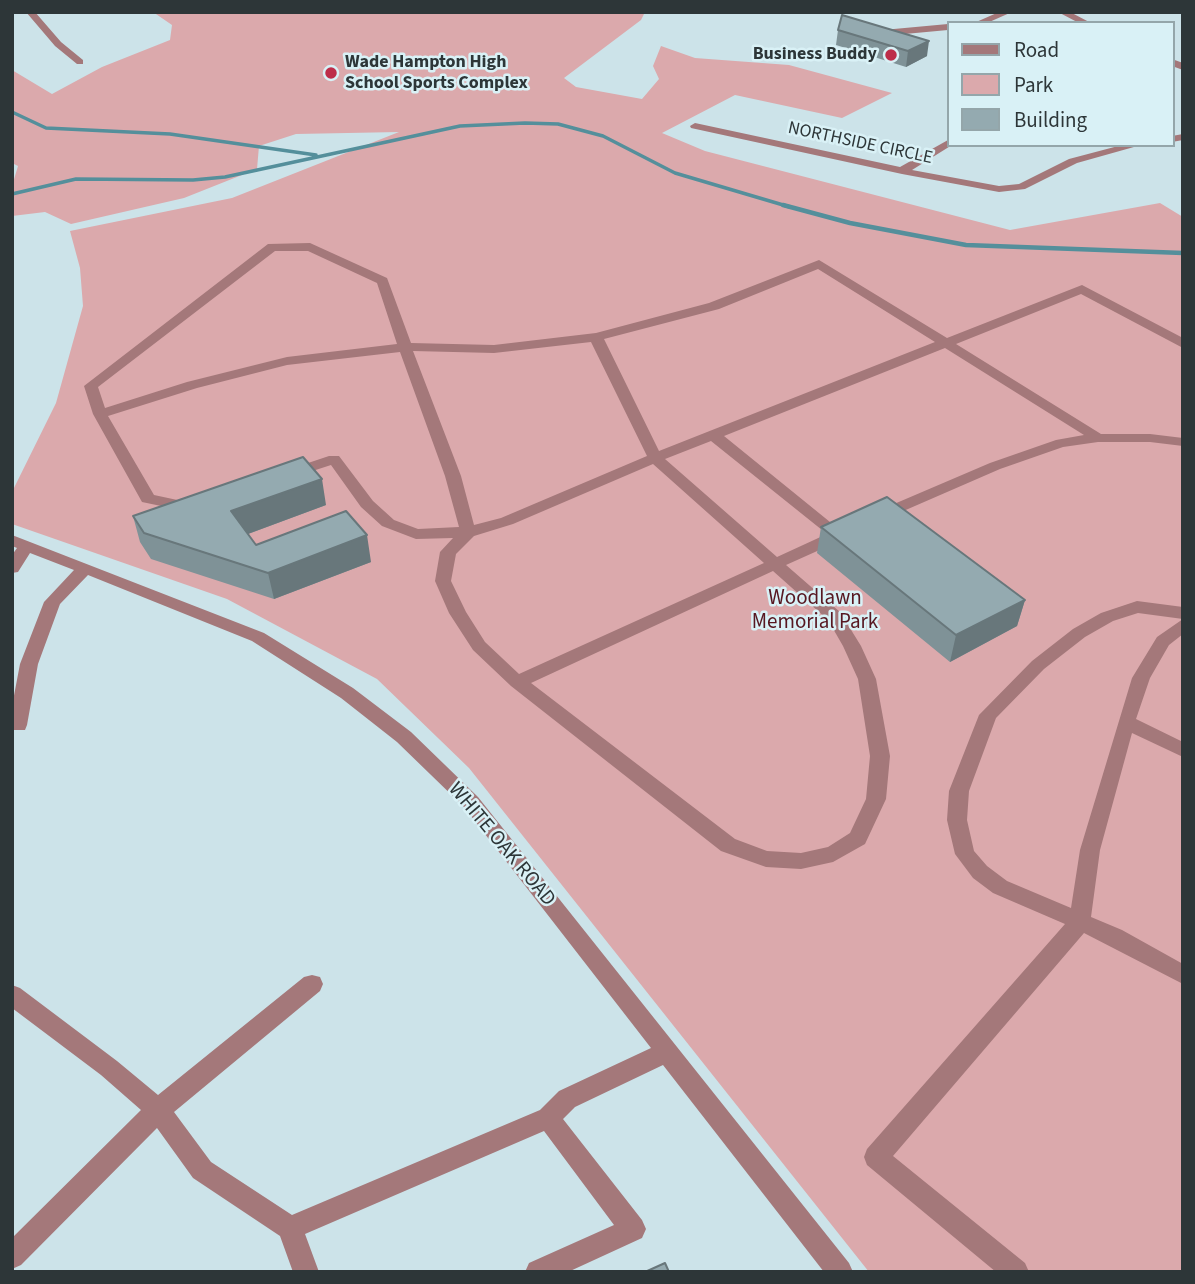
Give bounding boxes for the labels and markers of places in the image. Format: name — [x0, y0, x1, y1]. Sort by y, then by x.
place label: Business Buddy — [753, 44, 877, 66]
marker: Business Buddy — [883, 47, 899, 63]
place label: Wade Hampton High School Sports Complex — [345, 52, 528, 94]
marker: Wade Hampton High School Sports Complex — [323, 65, 339, 81]

